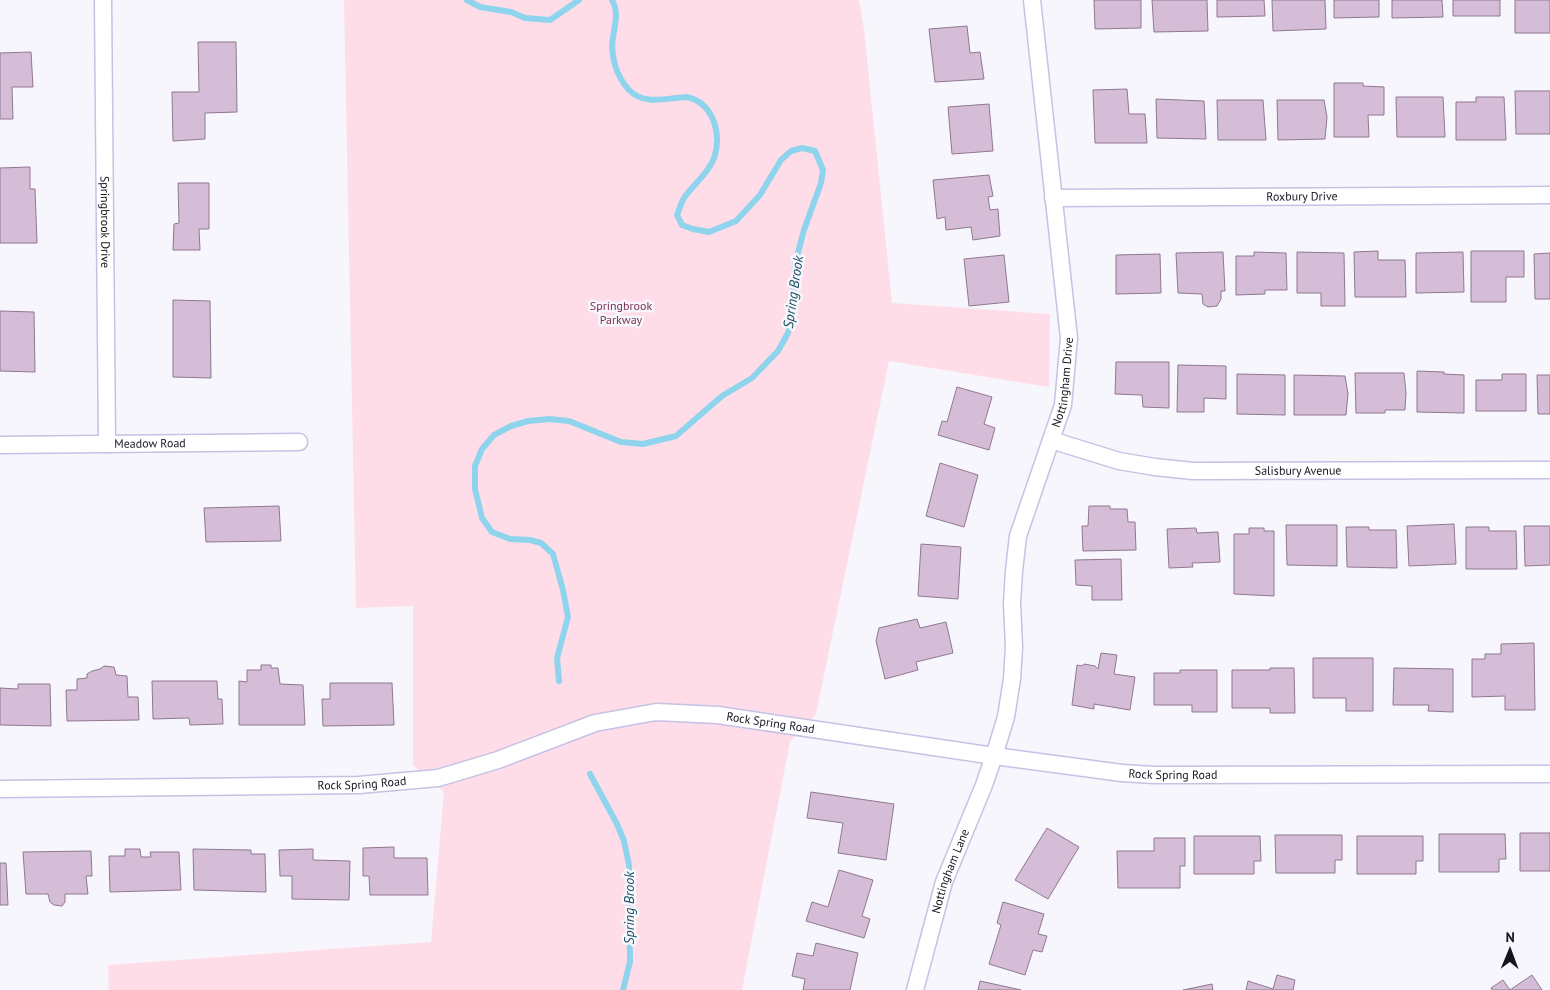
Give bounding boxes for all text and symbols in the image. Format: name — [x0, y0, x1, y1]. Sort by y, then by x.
street label: Springbrook Drive — [98, 176, 113, 268]
street label: Roxbury Drive — [1266, 188, 1338, 204]
water label: Spring Brook — [779, 254, 807, 329]
park label: Springbrook Parkway — [590, 298, 652, 327]
street label: Nottingham Drive — [1048, 336, 1076, 429]
street label: Meadow Road — [114, 435, 186, 451]
street label: Salisbury Avenue — [1255, 463, 1341, 478]
street label: Rock Spring Road — [726, 708, 816, 736]
street label: Rock Spring Road — [1128, 765, 1217, 782]
street label: Rock Spring Road — [317, 773, 407, 792]
street label: Nottingham Lane — [928, 827, 972, 915]
water label: Spring Brook — [620, 871, 638, 945]
north arrow — [1485, 925, 1535, 975]
text: N — [1505, 928, 1515, 946]

